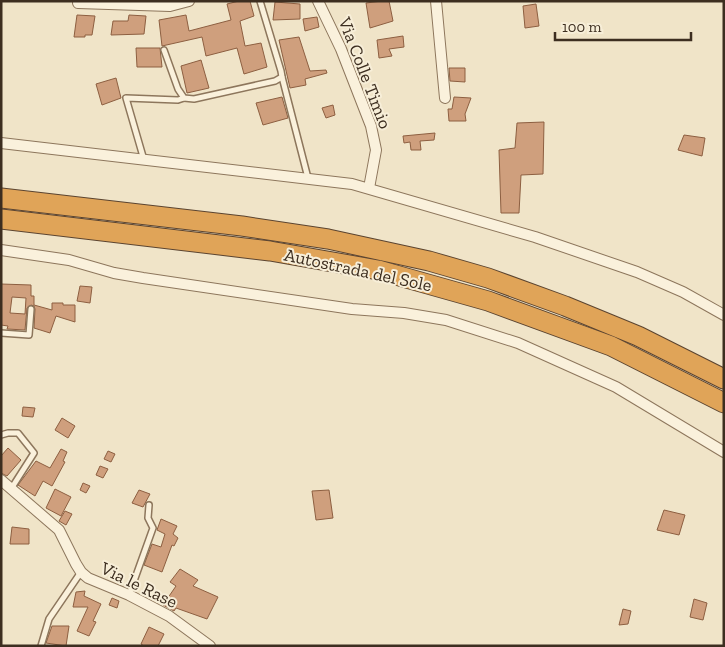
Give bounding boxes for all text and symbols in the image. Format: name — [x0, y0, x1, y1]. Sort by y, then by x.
scale bar — [555, 10, 691, 42]
street label: Via Colle Timio — [333, 13, 396, 132]
text: 100 m — [562, 18, 601, 36]
street label: Autostrada del Sole — [282, 244, 434, 296]
street label: Via le Rase — [96, 557, 181, 613]

